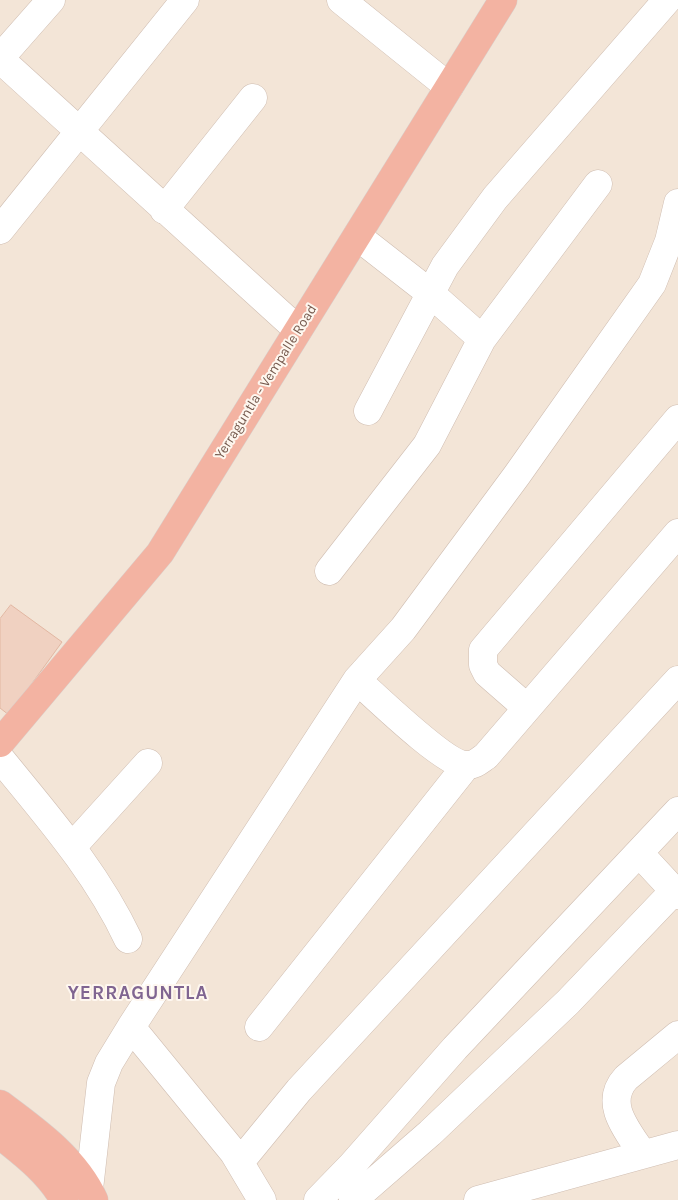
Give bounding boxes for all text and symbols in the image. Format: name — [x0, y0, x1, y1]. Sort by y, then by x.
street label: Yerraguntla - Vempalle Road — [211, 302, 321, 462]
district label: YERRAGUNTLA — [66, 983, 210, 1005]

